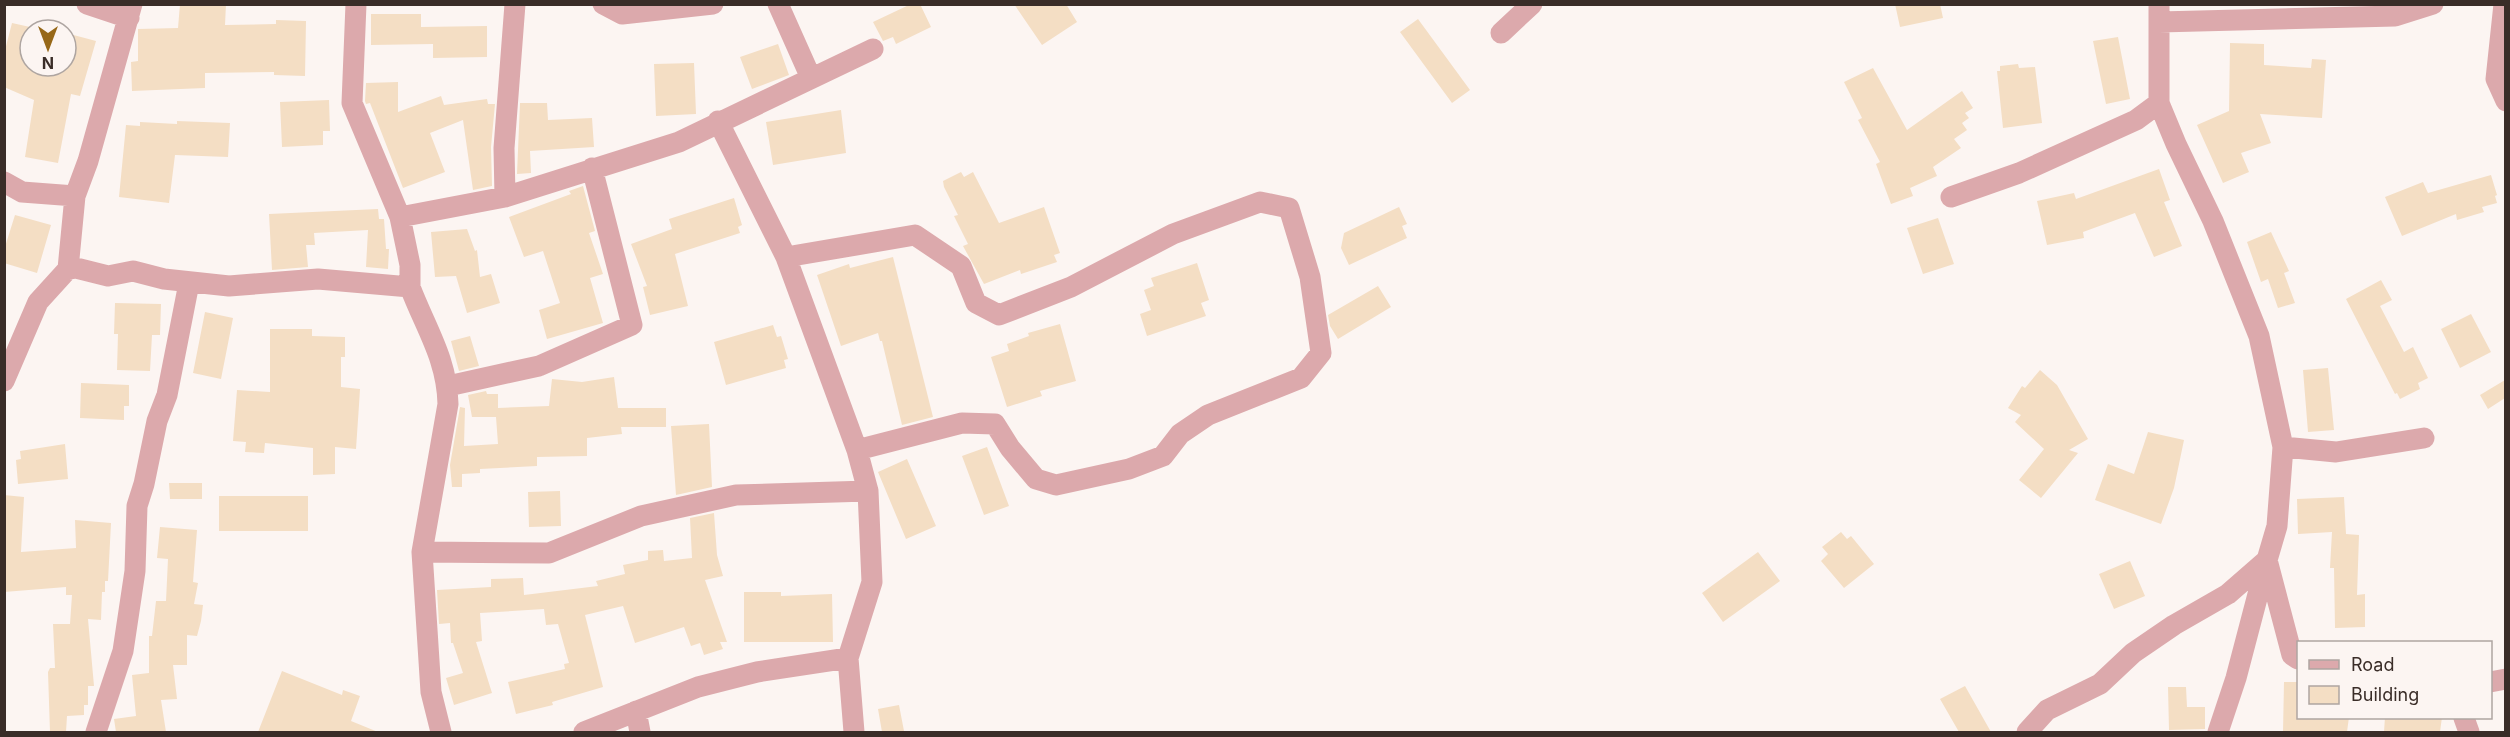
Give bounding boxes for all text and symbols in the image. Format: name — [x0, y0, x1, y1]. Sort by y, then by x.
north arrow — [18, 18, 78, 78]
text: N — [42, 53, 54, 73]
legend — [2297, 641, 2492, 719]
text: Road — [2351, 654, 2394, 675]
text: Building — [2351, 684, 2419, 705]

